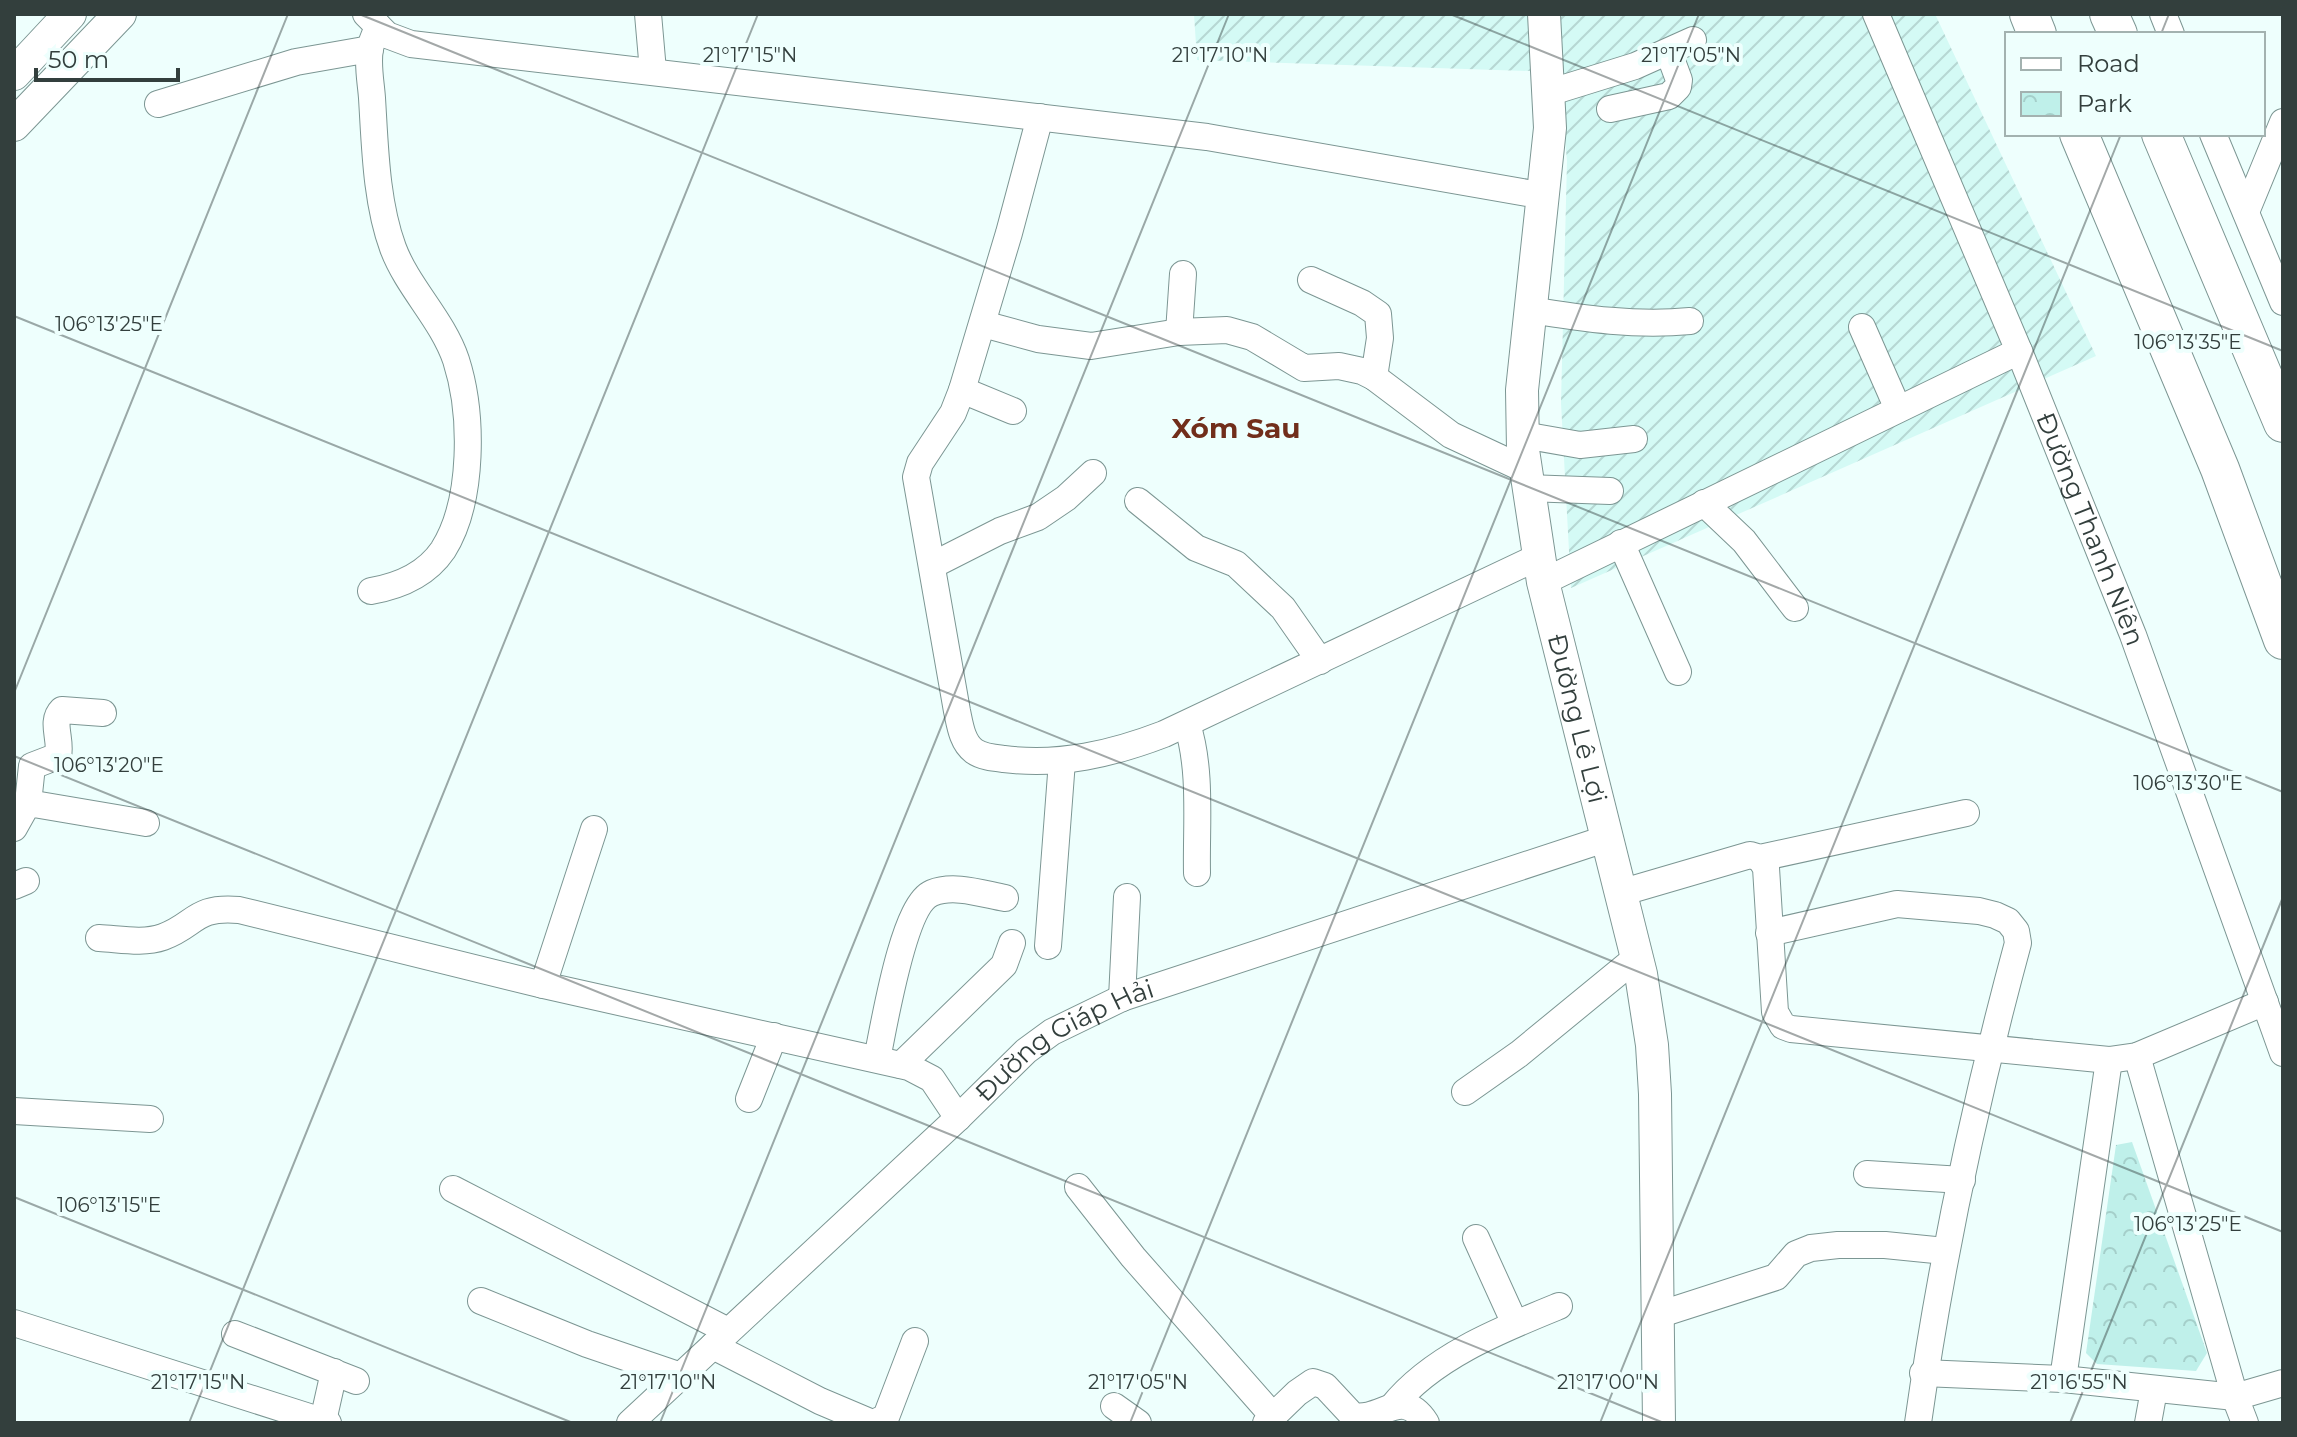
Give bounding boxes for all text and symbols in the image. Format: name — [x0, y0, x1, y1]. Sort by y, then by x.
scale bar — [36, 32, 178, 82]
legend — [2005, 32, 2265, 136]
text: 21°17'15"N — [703, 43, 797, 67]
text: 21°17'10"N — [1172, 43, 1268, 67]
text: 21°17'05"N — [1641, 43, 1741, 67]
text: 50 m — [48, 45, 109, 74]
text: Road — [2077, 49, 2140, 78]
text: Park — [2077, 89, 2132, 118]
text: 106°13'25"E — [55, 312, 163, 336]
text: 106°13'35"E — [2134, 330, 2242, 354]
street label: Đường Thanh Niên — [2029, 408, 2151, 650]
district label: Xóm Sau — [1171, 411, 1301, 445]
street label: Đường Lê Lợi — [1541, 631, 1614, 807]
text: 106°13'20"E — [54, 753, 164, 777]
text: 106°13'30"E — [2133, 771, 2243, 795]
street label: Đường Giáp Hải — [968, 973, 1158, 1108]
text: 106°13'15"E — [57, 1193, 161, 1217]
text: 106°13'25"E — [2134, 1212, 2242, 1236]
text: 21°17'15"N — [151, 1370, 245, 1394]
text: 21°17'10"N — [620, 1370, 716, 1394]
text: 21°17'05"N — [1088, 1370, 1188, 1394]
text: 21°17'00"N — [1557, 1370, 1659, 1394]
text: 21°16'55"N — [2030, 1370, 2128, 1394]

